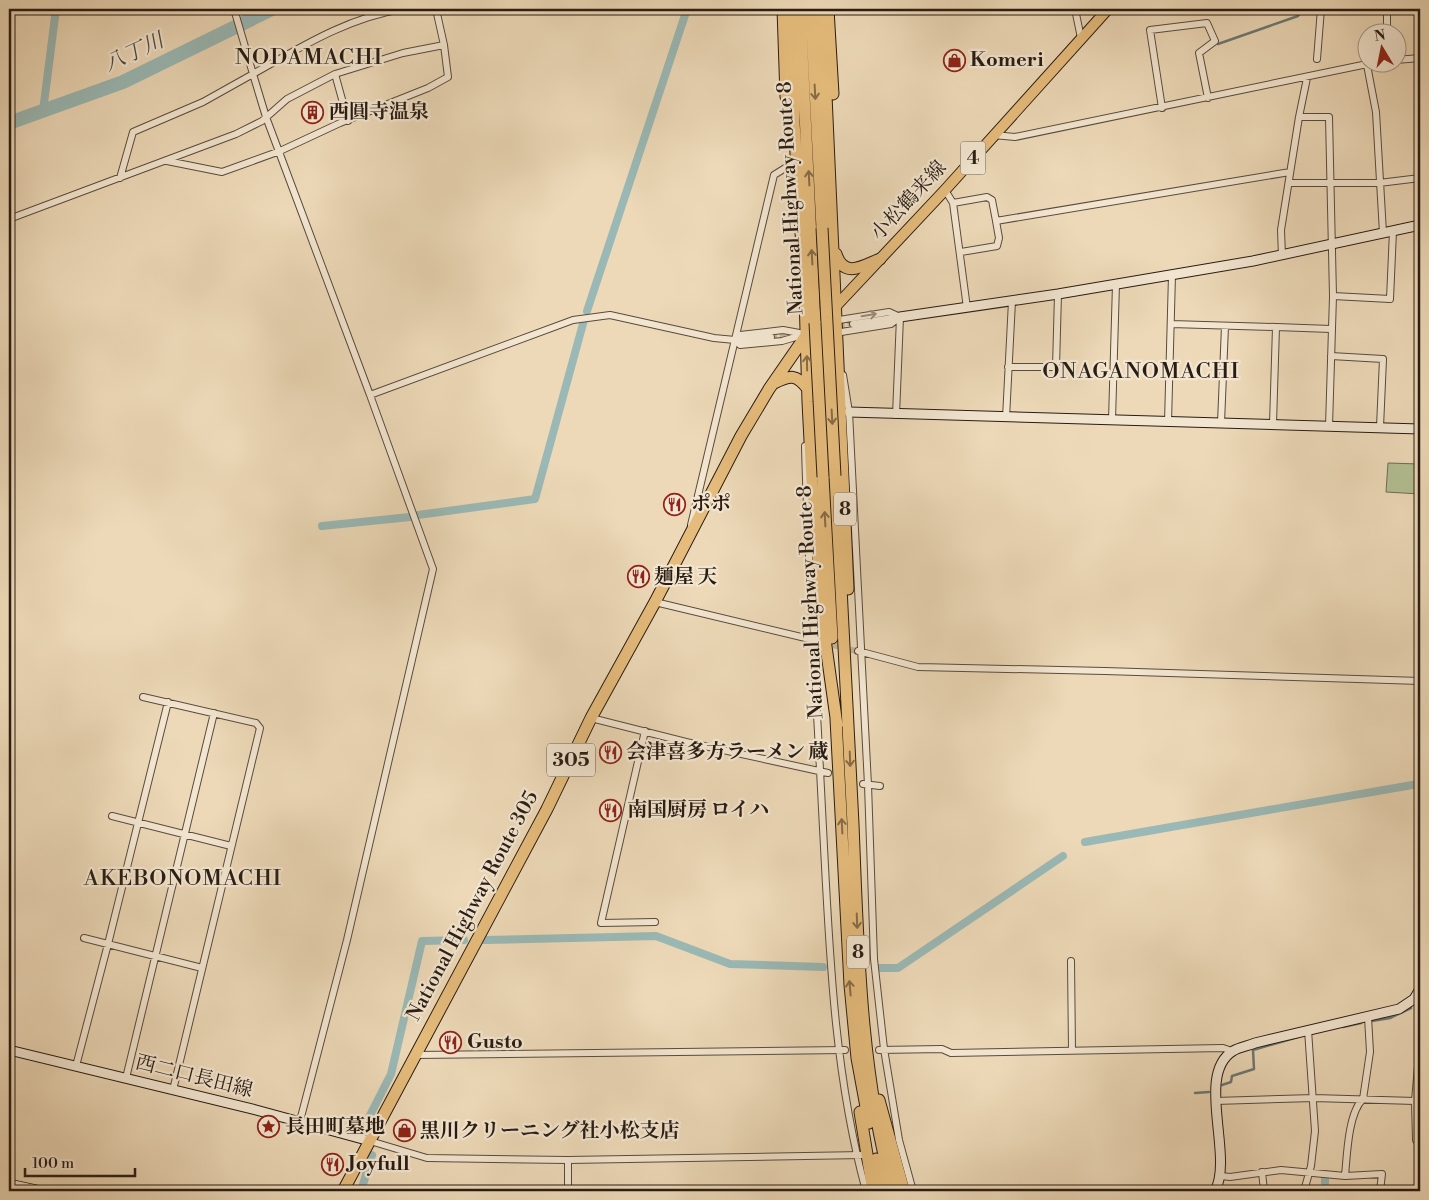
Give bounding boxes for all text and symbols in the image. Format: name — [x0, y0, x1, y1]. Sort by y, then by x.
north arrow — [1356, 22, 1406, 72]
text: N — [1373, 26, 1387, 46]
water label: 八丁川 — [100, 27, 170, 78]
district label: NODAMACHI — [235, 44, 383, 71]
shop icon: Komeri — [942, 48, 966, 72]
place label: Komeri — [970, 48, 1044, 73]
street label: National Highway Route 8 — [772, 81, 810, 315]
one-way arrow — [811, 84, 820, 100]
building icon: 西圓寺温泉 — [301, 100, 325, 124]
place label: 西圓寺温泉 — [329, 100, 429, 125]
road number: 4 — [960, 142, 986, 174]
street label: 小松鶴来線 — [866, 156, 952, 246]
one-way arrow — [804, 170, 813, 186]
one-way arrow — [808, 250, 817, 266]
one-way arrow — [861, 309, 877, 319]
one-way arrow — [802, 355, 812, 371]
district label: ONAGANOMACHI — [1042, 358, 1240, 385]
one-way arrow — [827, 409, 836, 425]
street label: National Highway Route 8 — [792, 485, 830, 719]
restaurant icon: ポポ — [663, 492, 687, 516]
place label: ポポ — [691, 492, 731, 517]
road number: 8 — [834, 492, 856, 526]
one-way arrow — [820, 511, 829, 527]
restaurant icon: 麺屋 天 — [626, 565, 650, 589]
place label: 麺屋 天 — [654, 565, 717, 590]
restaurant icon: 会津喜多方ラーメン 蔵 — [598, 740, 622, 764]
place label: 会津喜多方ラーメン 蔵 — [626, 740, 828, 765]
road number: 305 — [547, 744, 595, 776]
one-way arrow — [845, 751, 854, 767]
street label: National Highway Route 305 — [402, 787, 544, 1025]
restaurant icon: 南国厨房 ロイハ — [599, 798, 623, 822]
place label: 南国厨房 ロイハ — [627, 798, 769, 823]
one-way arrow — [837, 818, 846, 834]
district label: AKEBONOMACHI — [83, 865, 282, 892]
one-way arrow — [852, 913, 861, 929]
road number: 8 — [847, 936, 869, 969]
one-way arrow — [846, 980, 855, 996]
restaurant icon: Gusto — [439, 1030, 463, 1054]
place label: Gusto — [467, 1030, 523, 1055]
street label: 西二口長田線 — [133, 1050, 255, 1104]
place icon: 長田町墓地 — [257, 1115, 281, 1139]
place label: 長田町墓地 — [285, 1115, 385, 1140]
shop icon: 黒川クリーニング社小松支店 — [392, 1119, 416, 1143]
place label: 黒川クリーニング社小松支店 — [420, 1119, 680, 1144]
scale bar — [25, 1145, 135, 1177]
restaurant icon: Joyfull — [320, 1152, 344, 1176]
place label: Joyfull — [345, 1152, 410, 1177]
text: 100 m — [32, 1154, 74, 1173]

